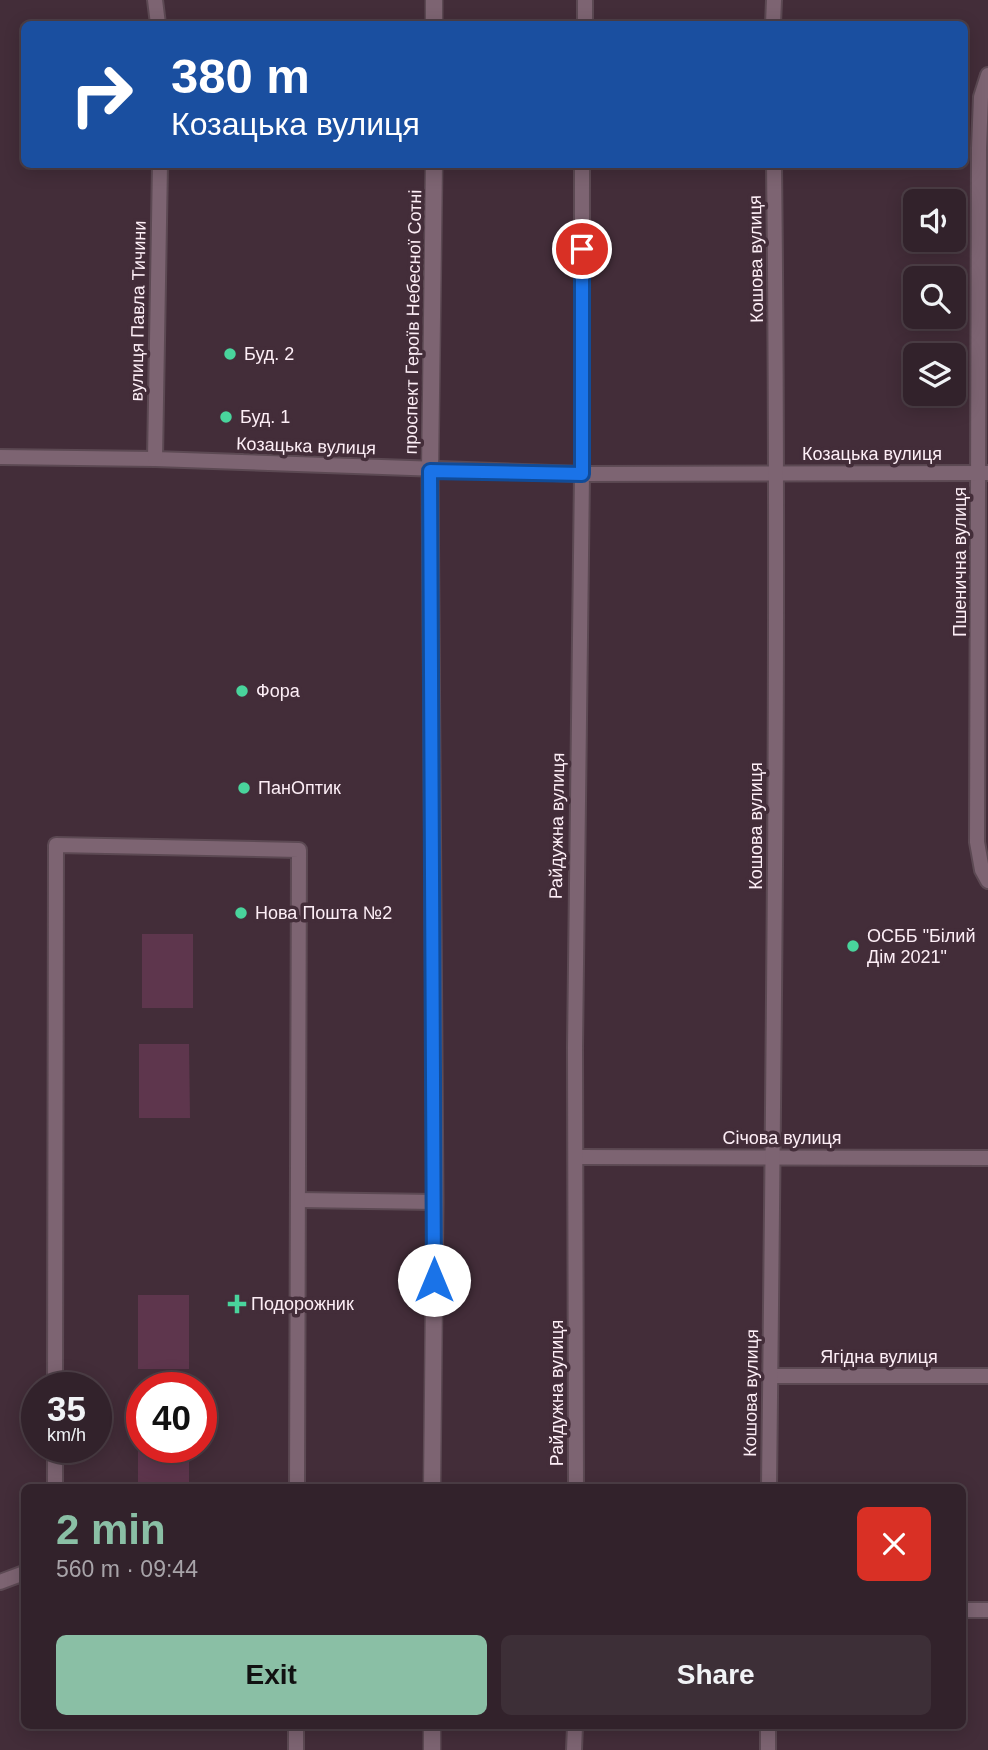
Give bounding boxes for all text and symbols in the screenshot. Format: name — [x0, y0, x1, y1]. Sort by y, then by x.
icon: right — [56, 49, 147, 140]
text: 380 m — [171, 49, 310, 103]
text: Козацька вулиця — [171, 106, 420, 142]
map controls — [903, 189, 966, 406]
button: sound — [903, 189, 966, 252]
street label: проспект Героїв Небесної Сотні — [401, 190, 425, 454]
street label: Кошова вулиця — [745, 195, 767, 323]
pin — [552, 219, 612, 279]
street label: вулиця Павла Тичини — [126, 220, 150, 402]
icon: arrive — [563, 230, 601, 268]
button: search — [903, 266, 966, 329]
button: layers — [903, 343, 966, 406]
place label: Буд. 2 — [244, 344, 294, 364]
marker: Буд. 2 — [222, 346, 238, 362]
place label: Буд. 1 — [240, 407, 290, 427]
marker: Буд. 1 — [218, 409, 234, 425]
street label: Козацька вулиця — [236, 434, 376, 458]
street label: Козацька вулиця — [802, 444, 942, 464]
street label: Пшенична вулиця — [950, 487, 970, 637]
place label: Фора — [256, 681, 301, 701]
marker: Фора — [234, 683, 250, 699]
street label: Райдужна вулиця — [546, 753, 568, 899]
street label: Кошова вулиця — [746, 762, 766, 890]
place label: ПанОптик — [258, 778, 341, 798]
marker: ПанОптик — [236, 780, 252, 796]
place label: Нова Пошта №2 — [255, 903, 392, 923]
marker: Нова Пошта №2 — [233, 905, 249, 921]
place label: ОСББ "Білий Дім 2021" — [867, 926, 975, 967]
marker: ОСББ "Білий Дім 2021" — [845, 938, 861, 954]
street label: Січова вулиця — [722, 1128, 842, 1148]
position arrow — [397, 1243, 471, 1317]
place label: Подорожник — [251, 1294, 354, 1314]
marker: Подорожник — [229, 1296, 245, 1312]
street label: Райдужна вулиця — [547, 1320, 567, 1466]
street label: Кошова вулиця — [740, 1329, 762, 1457]
street label: Ягідна вулиця — [820, 1347, 938, 1367]
speed limit sign: 40 — [126, 1372, 217, 1463]
text: 35 — [47, 1389, 86, 1428]
text: km/h — [47, 1425, 86, 1445]
text: 2 min — [56, 1506, 166, 1553]
button: close — [857, 1507, 931, 1581]
text: 560 m · 09:44 — [56, 1556, 198, 1582]
button: Exit — [56, 1635, 487, 1715]
button: Share — [501, 1635, 931, 1715]

